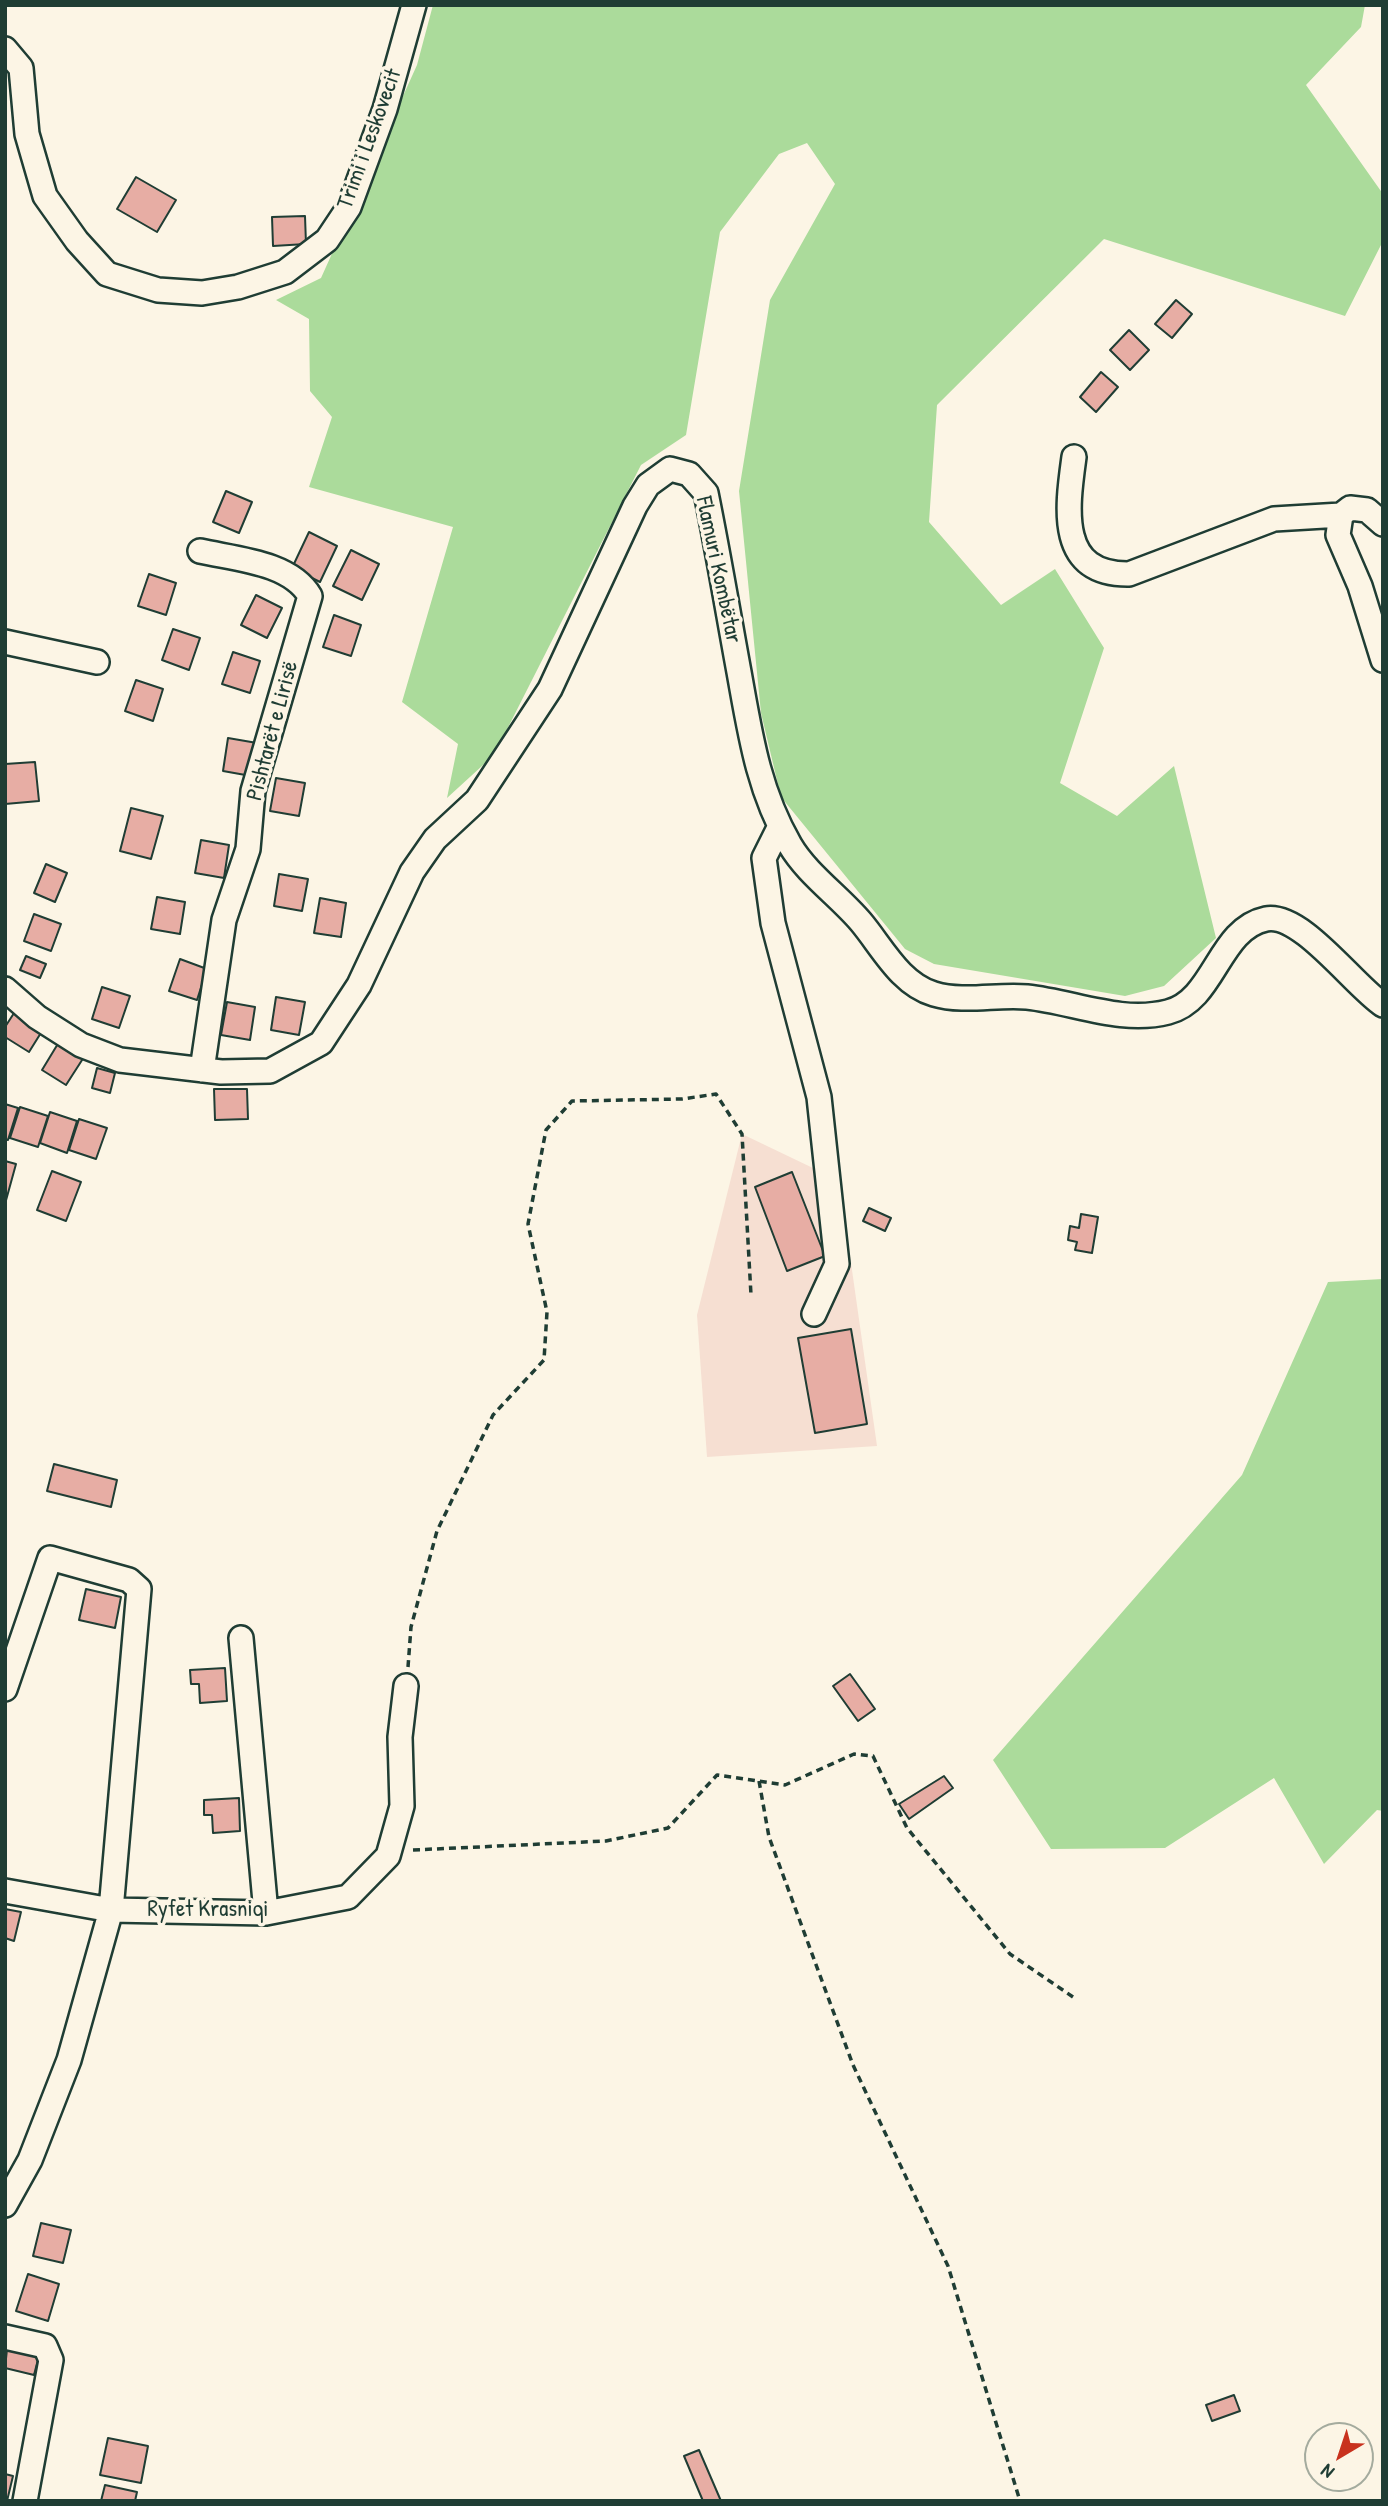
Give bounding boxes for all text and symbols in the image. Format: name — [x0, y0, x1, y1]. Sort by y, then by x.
street label: Trimi i Leskovecit — [332, 65, 408, 213]
street label: Flamuri Kombëtar — [689, 494, 747, 646]
street label: Pishtarët e Lirisë — [241, 658, 305, 804]
street label: Ryfet Krasniqi — [148, 1896, 268, 1924]
north arrow — [1304, 2422, 1374, 2492]
text: N — [1315, 2458, 1339, 2485]

